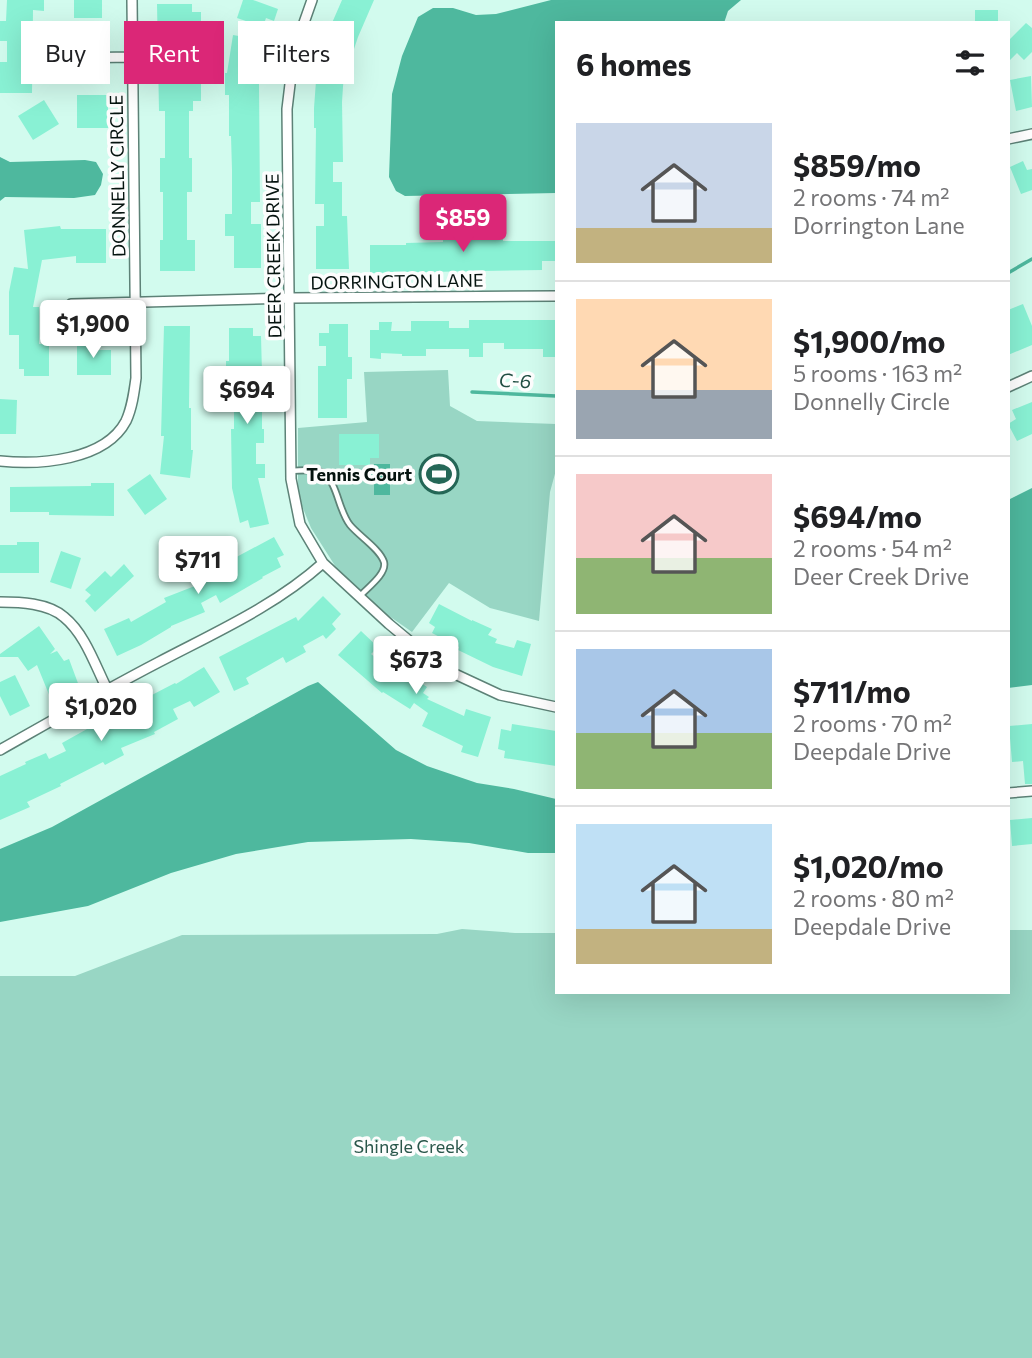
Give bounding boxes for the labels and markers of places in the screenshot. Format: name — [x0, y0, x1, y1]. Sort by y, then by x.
pin: $859 — [422, 194, 504, 254]
pin: $1,900 — [36, 300, 150, 360]
pin: $694 — [206, 366, 288, 426]
sports icon: Tennis Court — [418, 453, 460, 495]
place label: Tennis Court — [306, 463, 412, 485]
pin: $711 — [157, 536, 239, 596]
pin: $673 — [375, 636, 457, 696]
pin: $1,020 — [44, 684, 158, 743]

